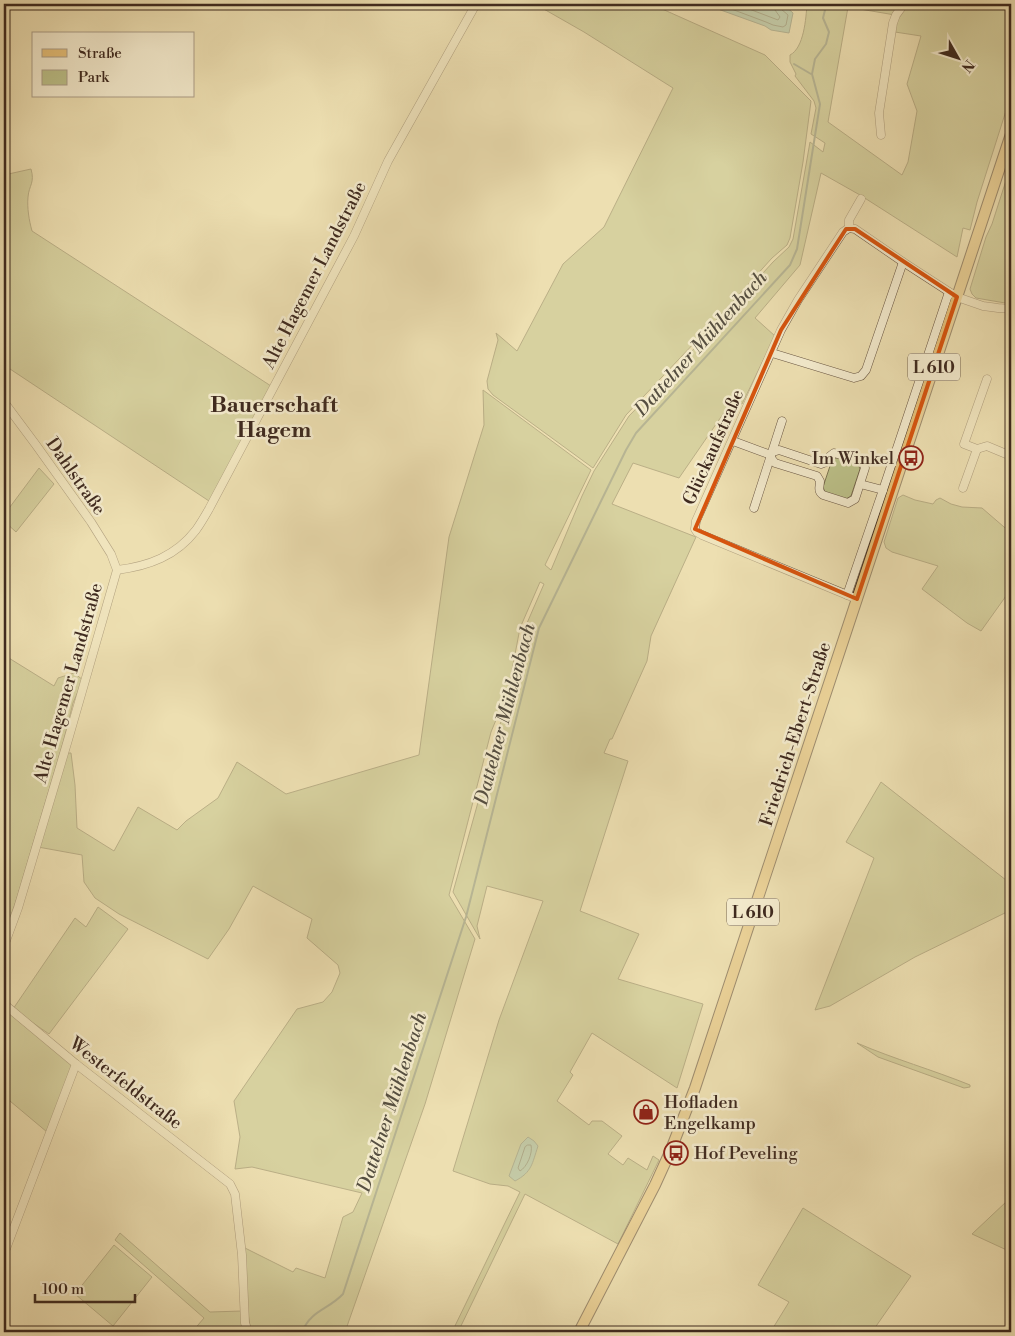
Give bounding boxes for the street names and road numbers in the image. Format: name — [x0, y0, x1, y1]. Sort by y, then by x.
street label: Alte Hagemer Landstraße — [257, 178, 372, 374]
road number: L 610 — [908, 354, 960, 381]
street label: Glückaufstraße — [678, 386, 749, 509]
street label: Dahlstraße — [40, 433, 111, 520]
street label: Alte Hagemer Landstraße — [29, 580, 108, 787]
street label: Friedrich-Ebert-Straße — [755, 639, 836, 829]
road number: L 610 — [727, 899, 779, 926]
street label: Westerfeldstraße — [64, 1032, 187, 1135]

